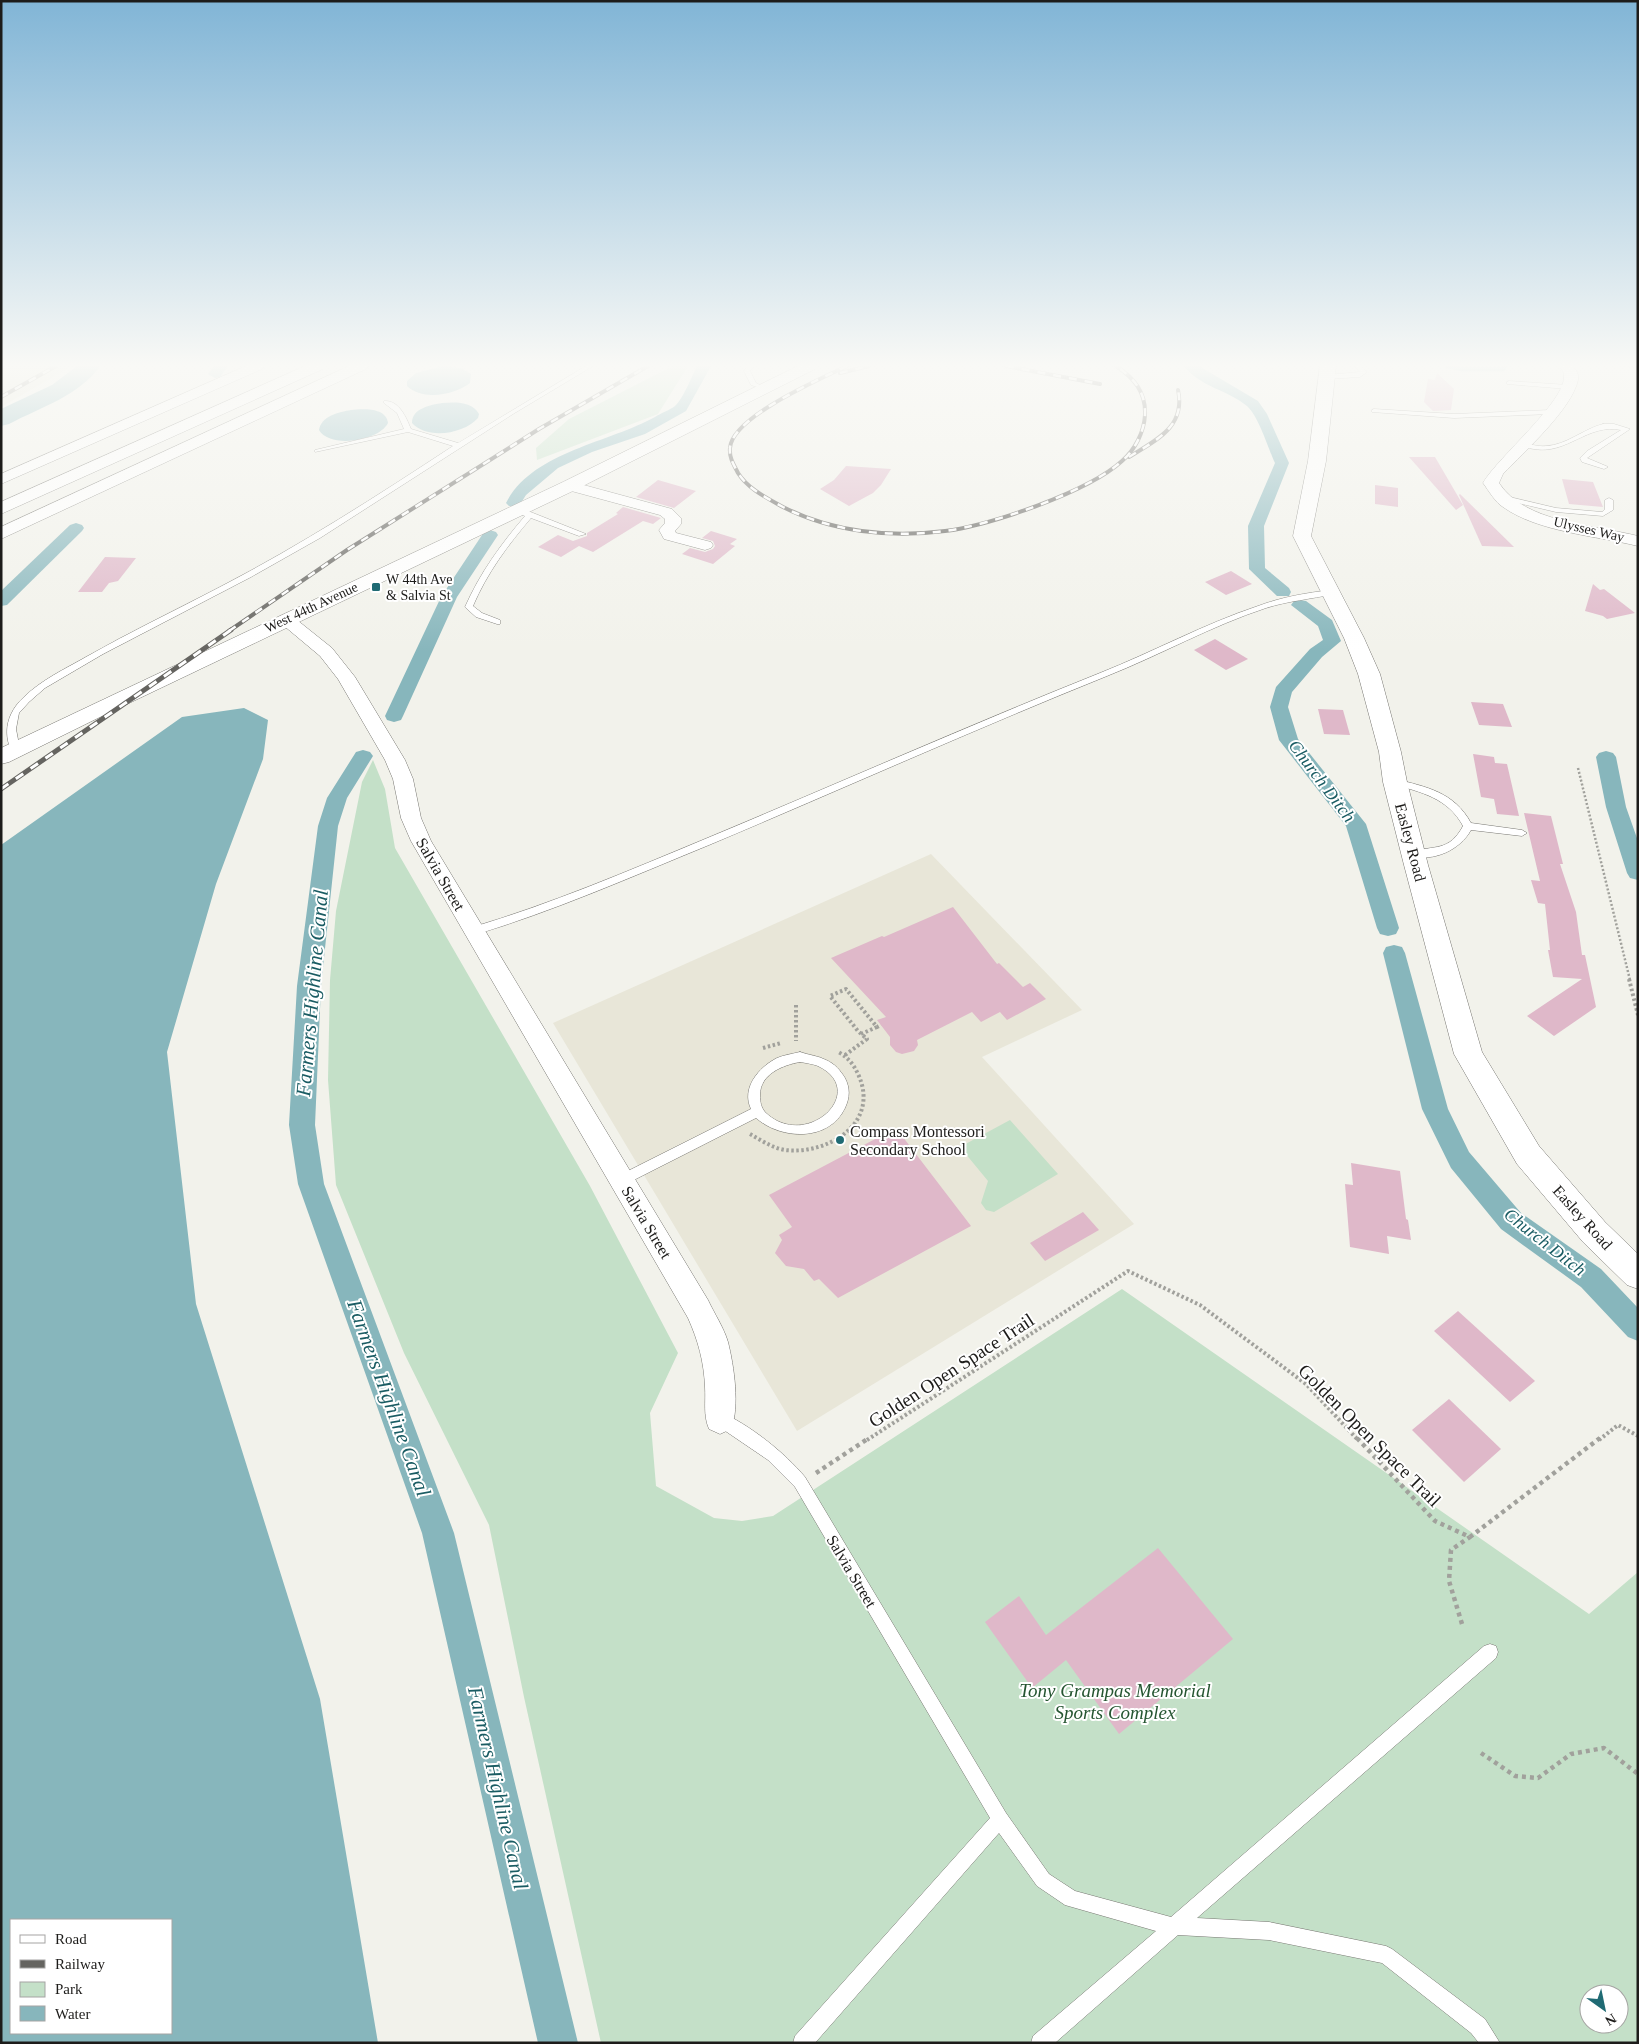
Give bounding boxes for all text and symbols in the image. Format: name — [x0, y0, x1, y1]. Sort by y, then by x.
street label: Ulysses Way — [1552, 514, 1626, 545]
place label: W 44th Ave & Salvia St — [386, 572, 452, 603]
street label: West 44th Avenue — [262, 579, 360, 636]
marker: W 44th Ave & Salvia St — [370, 581, 382, 593]
water label: Church Ditch — [1285, 736, 1359, 826]
street label: Easley Road — [1391, 801, 1429, 883]
street label: Salvia Street — [413, 835, 469, 914]
water label: Farmers Highline Canal — [291, 888, 333, 1098]
place label: Compass Montessori Secondary School — [850, 1123, 985, 1159]
marker: Compass Montessori Secondary School — [834, 1134, 846, 1146]
street label: Easley Road — [1549, 1182, 1616, 1254]
street label: Salvia Street — [618, 1183, 675, 1262]
water label: Church Ditch — [1500, 1204, 1590, 1280]
water label: Farmers Highline Canal — [342, 1295, 436, 1500]
street label: Golden Open Space Trail — [865, 1309, 1038, 1432]
street label: Golden Open Space Trail — [1294, 1360, 1445, 1511]
street label: Salvia Street — [823, 1532, 880, 1611]
park label: Tony Grampas Memorial Sports Complex — [1019, 1680, 1211, 1723]
water label: Farmers Highline Canal — [463, 1683, 533, 1892]
legend — [10, 1919, 172, 2034]
text: Road — [55, 1931, 87, 1947]
text: Railway — [55, 1956, 105, 1972]
text: Park — [55, 1981, 83, 1997]
north arrow — [1579, 1984, 1629, 2034]
text: Water — [55, 2006, 90, 2022]
text: N — [1602, 2010, 1619, 2029]

